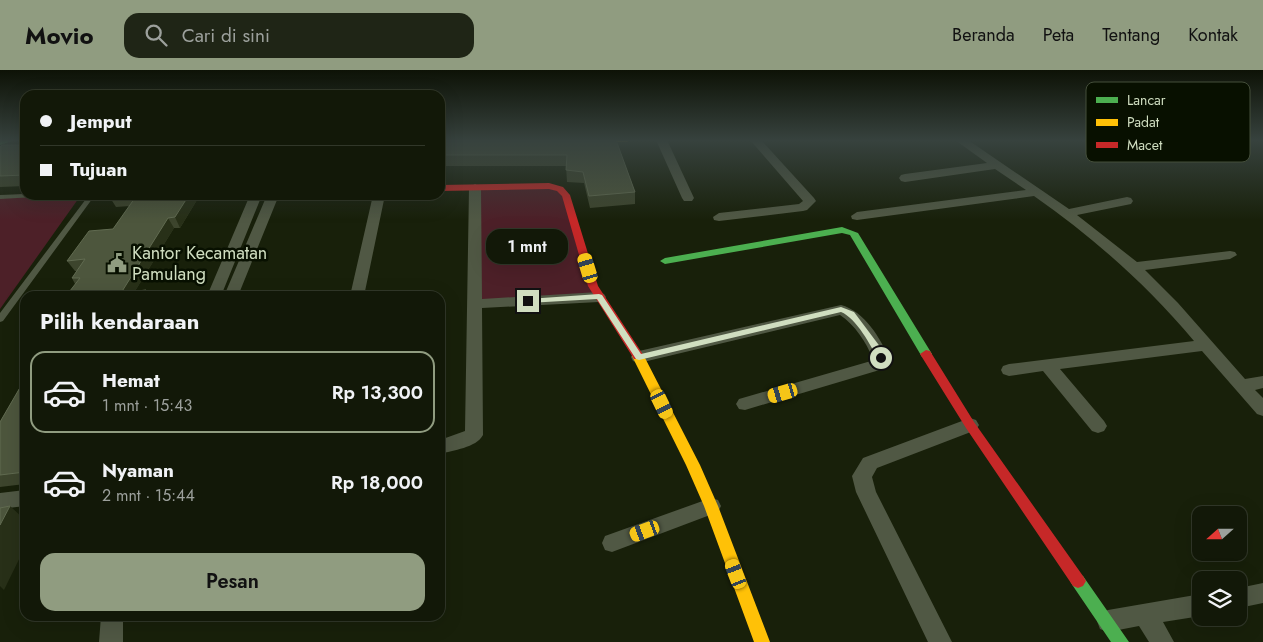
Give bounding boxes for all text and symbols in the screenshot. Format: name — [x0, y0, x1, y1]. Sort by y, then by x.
search box — [124, 13, 474, 58]
text: Movio — [25, 18, 94, 53]
icon: search — [142, 21, 170, 49]
text: Cari di sini — [182, 22, 270, 49]
text: Beranda — [952, 22, 1015, 48]
text: Peta — [1043, 22, 1074, 48]
text: Tentang — [1102, 22, 1160, 48]
text: Kontak — [1188, 22, 1238, 48]
legend — [1086, 82, 1250, 162]
text: Lancar — [1127, 90, 1166, 110]
text: Jemput — [70, 108, 131, 135]
text: Padat — [1127, 112, 1160, 132]
text: Macet — [1127, 135, 1163, 155]
text: Tujuan — [70, 156, 127, 183]
callout: 1 mnt — [487, 228, 569, 264]
text: 1 mnt — [507, 235, 547, 258]
place label: Kantor Kecamatan Pamulang — [132, 240, 267, 287]
car — [576, 251, 599, 285]
public building icon: Kantor Kecamatan Pamulang — [106, 252, 128, 274]
route end — [517, 290, 539, 312]
text: Pilih kendaraan — [40, 305, 199, 337]
route start — [870, 347, 892, 369]
text: Hemat — [102, 367, 160, 394]
icon: car — [42, 370, 87, 415]
text: Rp 13,300 — [332, 379, 423, 406]
car — [766, 382, 799, 404]
car — [648, 387, 675, 421]
text: 1 mnt · 15:43 — [102, 394, 192, 417]
text: Nyaman — [102, 457, 174, 484]
icon: car — [42, 460, 87, 505]
text: Rp 18,000 — [331, 469, 423, 496]
text: 2 mnt · 15:44 — [102, 484, 195, 507]
north arrow — [1192, 506, 1248, 561]
map controls — [1192, 506, 1247, 626]
car — [628, 519, 661, 543]
button: Pesan — [40, 553, 425, 611]
car — [723, 557, 748, 591]
button: layers — [1192, 571, 1247, 626]

